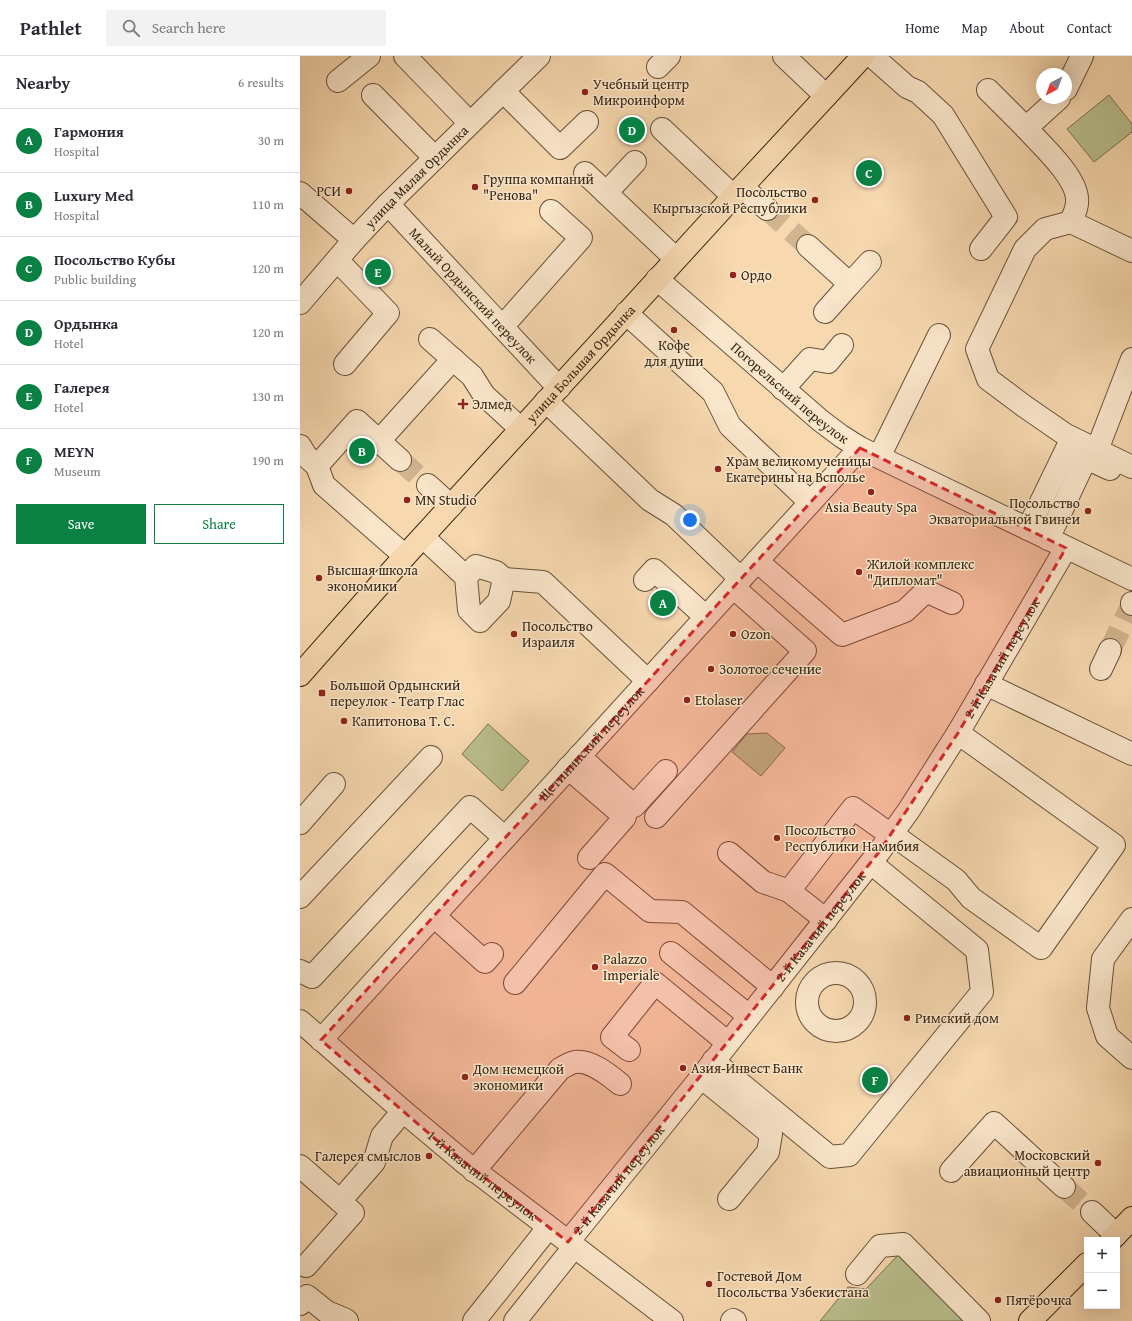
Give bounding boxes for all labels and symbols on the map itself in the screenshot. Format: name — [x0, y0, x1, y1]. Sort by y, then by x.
north arrow — [1036, 68, 1072, 104]
place label: Учебный центр Микроинформ — [593, 74, 690, 110]
marker: Учебный центр Микроинформ — [580, 87, 590, 97]
pin: D — [619, 115, 645, 145]
street label: улица Малая Ордынка — [360, 120, 473, 233]
pin: C — [856, 158, 882, 188]
place label: Группа компаний "Ренова" — [483, 169, 594, 205]
place label: РСИ — [316, 181, 341, 201]
marker: Группа компаний "Ренова" — [470, 182, 480, 192]
place label: Посольство Кыргызской Республики — [653, 182, 807, 218]
marker: РСИ — [344, 186, 354, 196]
marker: Посольство Кыргызской Республики — [810, 195, 820, 205]
street label: Малый Ордынский переулок — [405, 223, 542, 369]
pin: E — [365, 257, 391, 287]
place label: Ордо — [741, 265, 772, 285]
marker: Ордо — [728, 270, 738, 280]
street label: улица Большая Ордынка — [521, 300, 640, 428]
marker: Кофе для души — [669, 325, 679, 335]
place label: Кофе для души — [644, 335, 704, 371]
street label: Погорельский переулок — [726, 337, 853, 449]
place label: Элмед — [472, 394, 512, 414]
marker: Элмед — [457, 398, 469, 410]
pin: B — [349, 436, 375, 466]
place label: Храм великомученицы Екатерины на Всполье — [726, 451, 871, 487]
marker: Храм великомученицы Екатерины на Всполье — [713, 464, 723, 474]
marker: Asia Beauty Spa — [866, 487, 876, 497]
place label: MN Studio — [415, 490, 477, 510]
place label: Посольство Экваториальной Гвинеи — [929, 493, 1080, 529]
marker: MN Studio — [402, 495, 412, 505]
place label: Asia Beauty Spa — [825, 497, 918, 517]
marker: Посольство Экваториальной Гвинеи — [1083, 506, 1093, 516]
your location — [680, 510, 700, 530]
place label: Жилой комплекс "Дипломат" — [866, 554, 974, 590]
place label: Высшая школа экономики — [327, 560, 418, 596]
marker: Жилой комплекс "Дипломат" — [854, 567, 864, 577]
marker: Высшая школа экономики — [314, 573, 324, 583]
pin: A — [650, 588, 676, 618]
street label: 2-й Казачий переулок — [959, 594, 1045, 722]
place label: Посольство Израиля — [522, 616, 593, 652]
place label: Ozon — [741, 624, 771, 644]
marker: Посольство Израиля — [509, 629, 519, 639]
marker: Ozon — [728, 629, 738, 639]
place label: Золотое сечение — [719, 659, 822, 679]
marker: Золотое сечение — [706, 664, 716, 674]
place label: Большой Ордынский переулок - Театр Глас — [330, 675, 465, 711]
street label: Щетининский переулок — [533, 681, 649, 805]
marker: Большой Ордынский переулок - Театр Глас — [317, 688, 327, 698]
place label: Etolaser — [695, 690, 743, 710]
marker: Etolaser — [682, 695, 692, 705]
place label: Капитонова Т. С. — [352, 711, 455, 731]
marker: Капитонова Т. С. — [339, 716, 349, 726]
place label: Посольство Республики Намибия — [785, 820, 919, 856]
marker: Посольство Республики Намибия — [772, 833, 782, 843]
street label: 2-й Казачий переулок — [770, 866, 871, 986]
place label: Palazzo Imperiale — [603, 949, 660, 985]
marker: Palazzo Imperiale — [590, 962, 600, 972]
place label: Римский дом — [915, 1008, 999, 1028]
marker: Римский дом — [902, 1013, 912, 1023]
place label: Азия-Инвест Банк — [691, 1058, 804, 1078]
place label: Дом немецкой экономики — [472, 1059, 564, 1095]
marker: Азия-Инвест Банк — [678, 1063, 688, 1073]
pin: F — [862, 1065, 888, 1095]
marker: Дом немецкой экономики — [460, 1072, 470, 1082]
street label: 2-й Казачий переулок — [568, 1120, 669, 1239]
street label: 1-й Казачий переулок — [423, 1125, 543, 1226]
place label: Московский авиационный центр — [964, 1145, 1090, 1181]
place label: Галерея смыслов — [315, 1146, 421, 1166]
marker: Галерея смыслов — [424, 1151, 434, 1161]
marker: Московский авиационный центр — [1093, 1158, 1103, 1168]
place label: Гостевой Дом Посольства Узбекистана — [717, 1266, 869, 1302]
marker: Гостевой Дом Посольства Узбекистана — [704, 1279, 714, 1289]
place label: Пятёрочка — [1006, 1290, 1072, 1310]
marker: Пятёрочка — [993, 1295, 1003, 1305]

